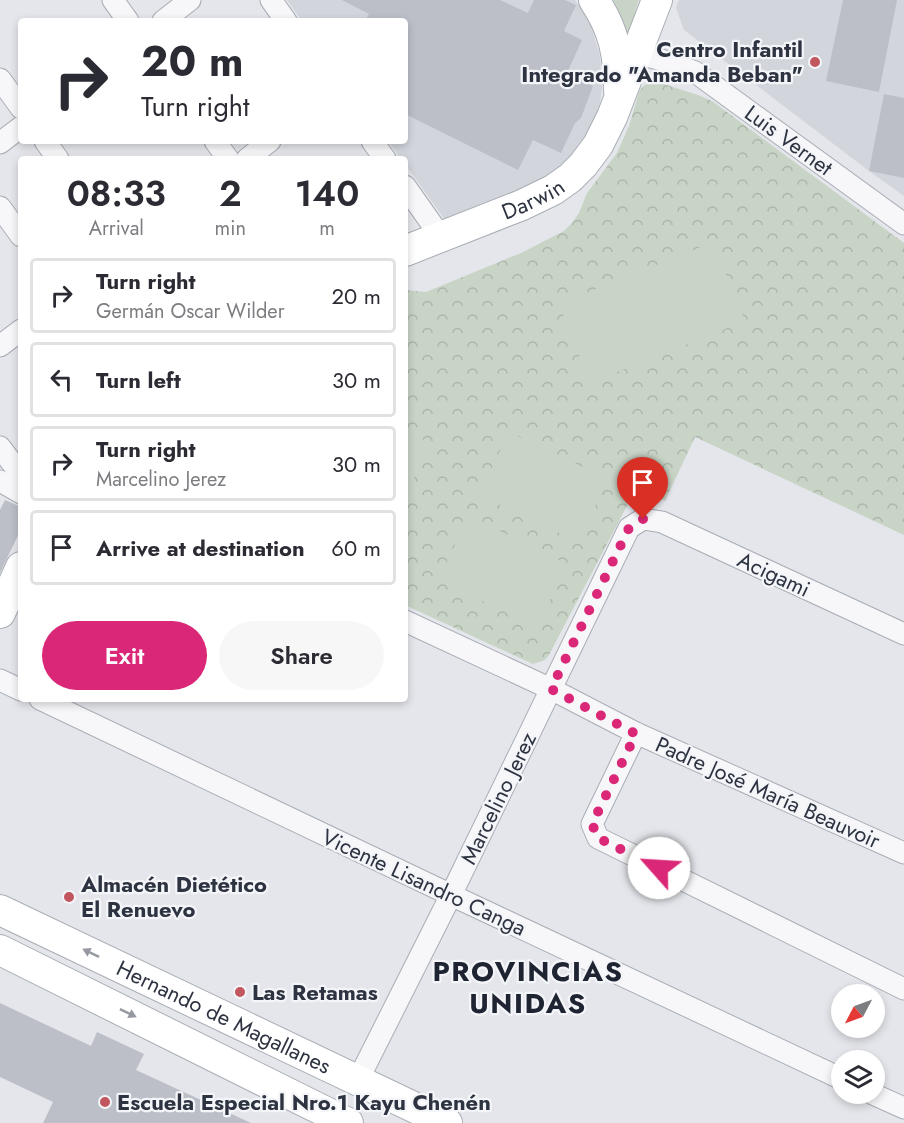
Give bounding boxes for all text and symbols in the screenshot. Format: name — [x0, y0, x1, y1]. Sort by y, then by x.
text: 20 m — [141, 31, 243, 92]
place label: Centro Infantil Integrado "Amanda Beban" — [521, 33, 803, 90]
icon: right — [42, 42, 120, 120]
marker: Centro Infantil Integrado "Amanda Beban" — [808, 55, 822, 69]
text: Turn right — [141, 87, 249, 126]
street label: Luis Vernet — [738, 97, 840, 183]
text: 08:33 — [67, 167, 166, 219]
text: 2 — [219, 167, 242, 219]
text: 140 — [295, 167, 359, 219]
street label: Darwin — [497, 171, 571, 227]
text: Arrival — [89, 214, 144, 243]
text: min — [215, 214, 246, 243]
text: m — [319, 214, 335, 243]
text: Turn right — [96, 265, 196, 297]
icon: right — [45, 279, 78, 312]
text: 20 m — [332, 280, 381, 312]
text: Germán Oscar Wilder — [96, 297, 285, 326]
icon: left — [45, 363, 78, 396]
text: Turn left — [96, 364, 181, 396]
text: 30 m — [332, 364, 381, 396]
text: Turn right — [96, 433, 196, 465]
icon: right — [45, 447, 78, 480]
text: 30 m — [332, 448, 381, 480]
pin — [617, 457, 668, 519]
text: Marcelino Jerez — [96, 465, 226, 494]
icon: arrive — [626, 466, 659, 499]
icon: arrive — [45, 531, 78, 564]
text: Arrive at destination — [96, 532, 305, 564]
text: 60 m — [331, 532, 381, 564]
street label: Acigami — [732, 543, 816, 605]
button: Exit — [42, 621, 207, 690]
button: Share — [219, 621, 384, 690]
street label: Marcelino Jerez — [452, 727, 544, 869]
street label: Padre José María Beauvoir — [651, 728, 886, 856]
street label: Vicente Lisandro Canga — [317, 821, 531, 943]
position arrow — [627, 836, 691, 900]
place label: Almacén Dietético El Renuevo — [80, 868, 267, 925]
marker: Almacén Dietético El Renuevo — [62, 890, 76, 904]
one-way arrow — [82, 949, 99, 958]
district label: PROVINCIAS UNIDAS — [432, 951, 624, 1024]
street label: Hernando de Magallanes — [111, 952, 337, 1082]
place label: Las Retamas — [252, 976, 378, 1008]
north arrow — [831, 984, 885, 1038]
map controls — [831, 984, 885, 1104]
marker: Las Retamas — [233, 985, 247, 999]
one-way arrow — [119, 1009, 136, 1018]
button: layers — [831, 1050, 885, 1104]
place label: Escuela Especial Nro.1 Kayu Chenén — [117, 1086, 491, 1118]
marker: Escuela Especial Nro.1 Kayu Chenén — [98, 1095, 112, 1109]

